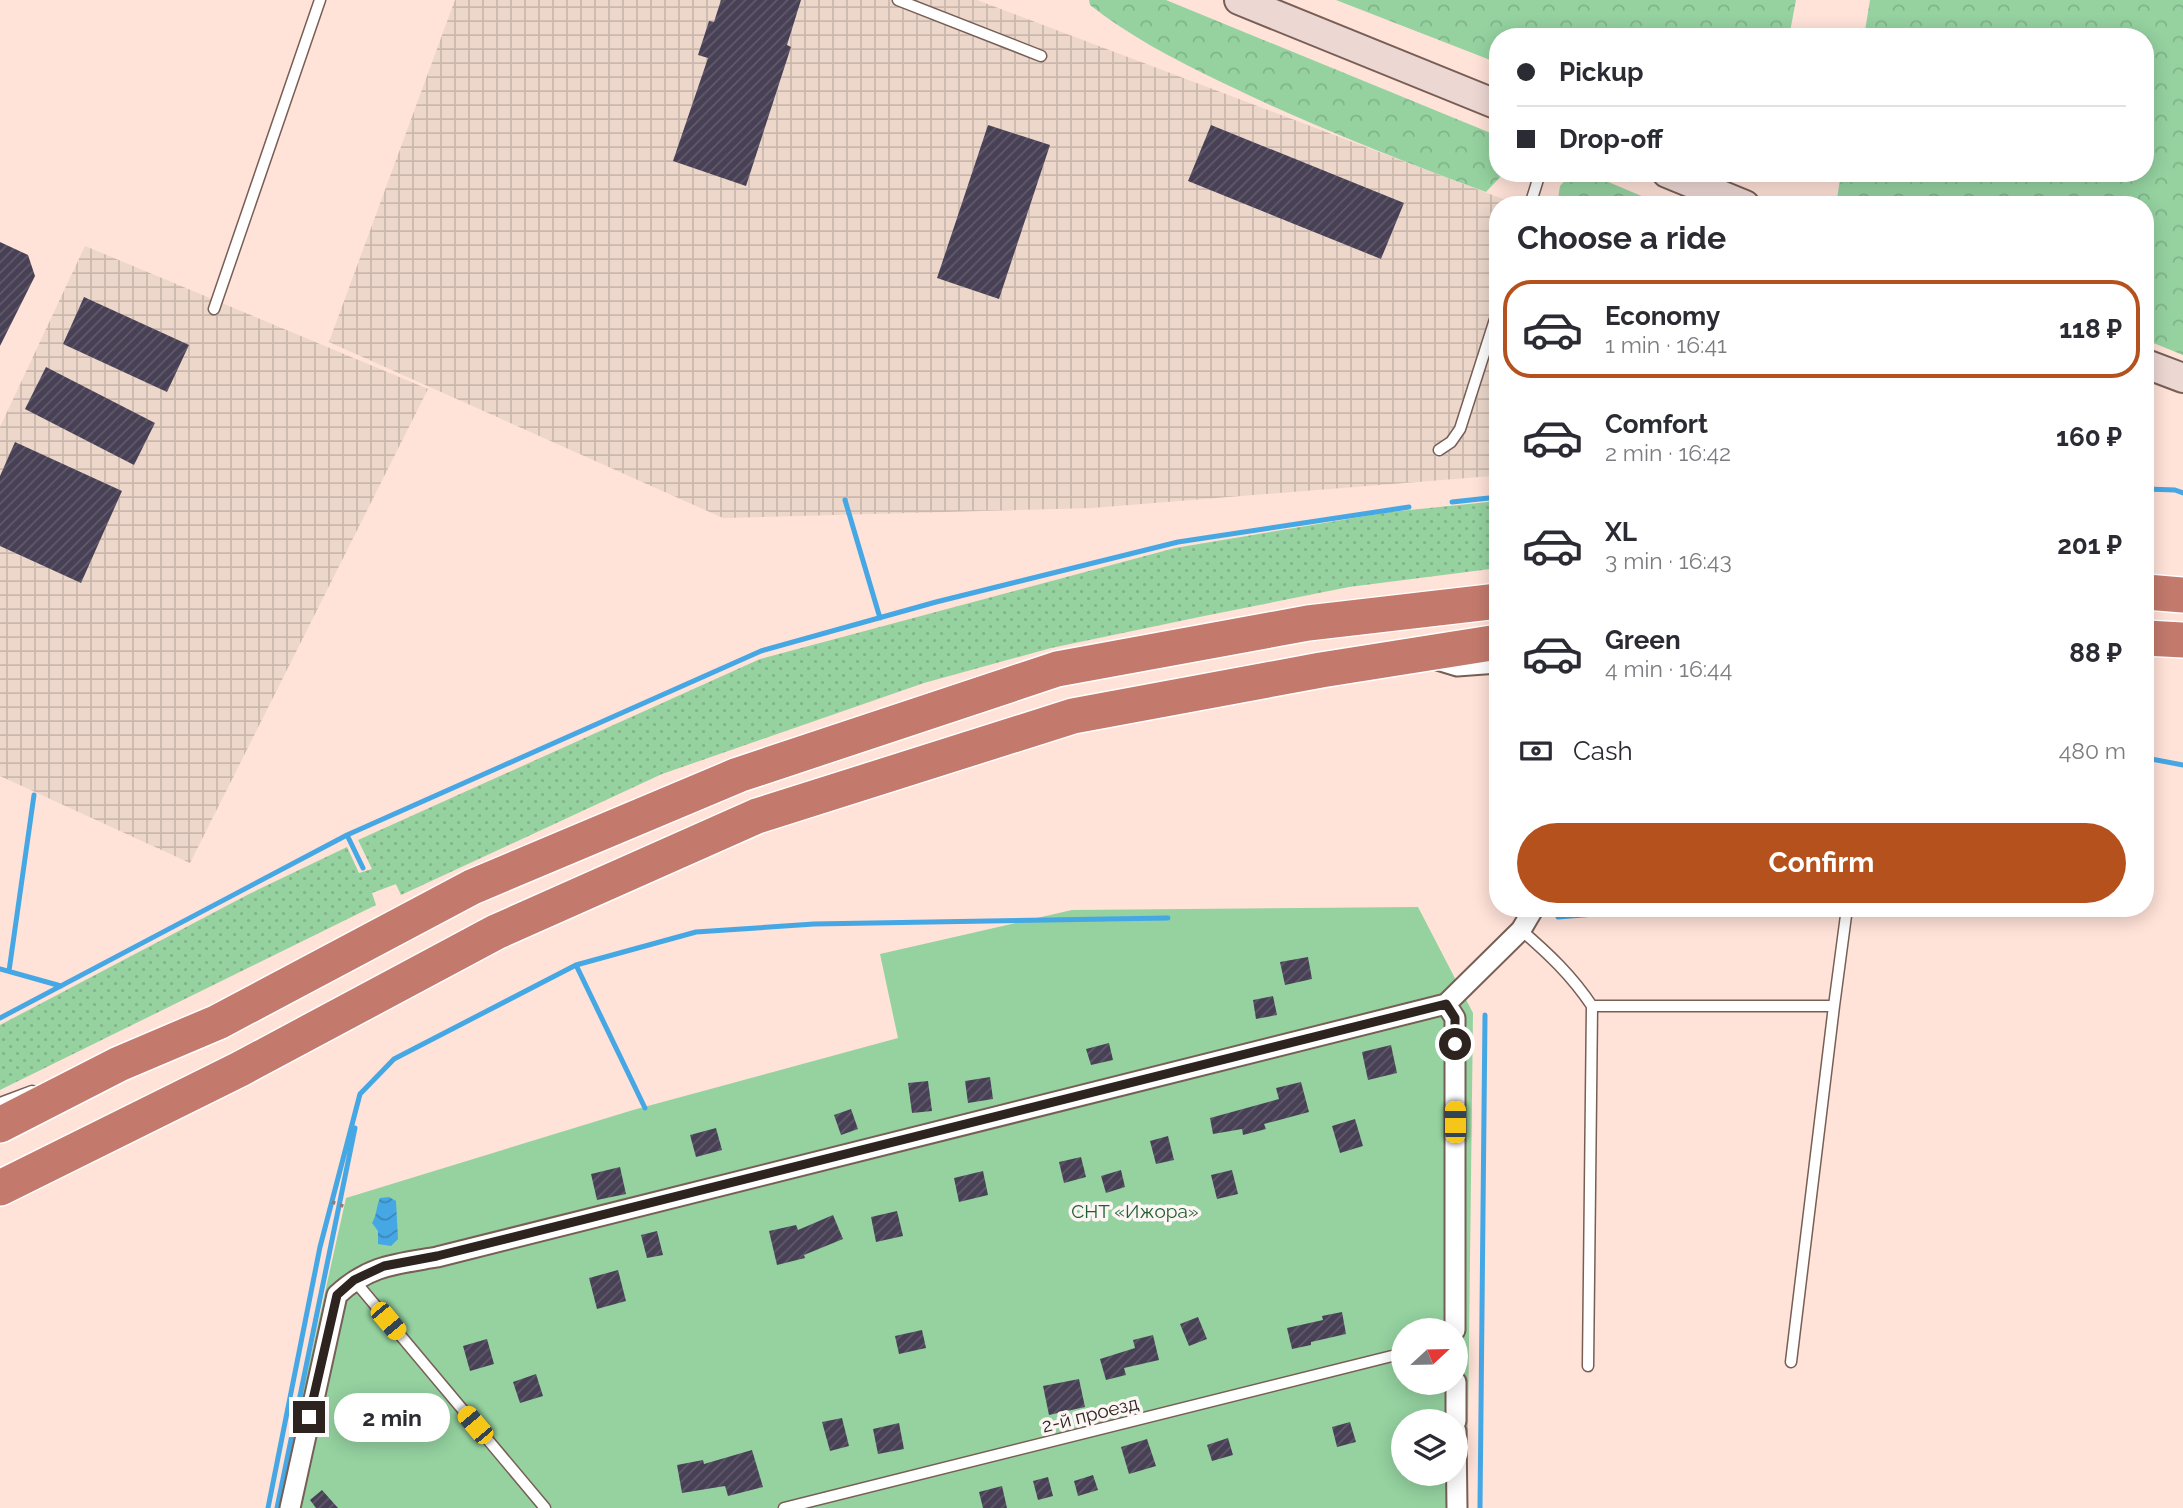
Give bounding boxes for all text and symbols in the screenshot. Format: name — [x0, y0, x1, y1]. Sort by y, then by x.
text: Pickup — [1559, 57, 1644, 87]
text: Drop-off — [1559, 124, 1663, 154]
text: Choose a ride — [1517, 219, 1726, 256]
icon: car — [1521, 298, 1584, 361]
text: Economy — [1605, 301, 1720, 331]
text: 118 ₽ — [2059, 314, 2122, 344]
text: 1 min · 16:41 — [1605, 331, 1727, 358]
icon: car — [1521, 406, 1584, 469]
text: Comfort — [1605, 409, 1708, 439]
text: 160 ₽ — [2056, 422, 2122, 452]
text: 2 min · 16:42 — [1605, 439, 1731, 466]
icon: car — [1521, 514, 1584, 577]
text: XL — [1605, 517, 1637, 547]
text: 201 ₽ — [2057, 530, 2122, 560]
text: 3 min · 16:43 — [1605, 547, 1732, 574]
icon: car — [1521, 622, 1584, 685]
text: Green — [1605, 625, 1681, 655]
text: 88 ₽ — [2069, 638, 2122, 668]
text: 4 min · 16:44 — [1605, 655, 1732, 682]
icon: cash — [1517, 732, 1555, 770]
text: Cash — [1573, 736, 1633, 766]
text: 480 m — [2059, 737, 2126, 764]
button: Confirm — [1517, 823, 2126, 903]
route start — [1439, 1028, 1471, 1060]
car — [1445, 1101, 1466, 1143]
park label: СНТ «Ижора» — [1071, 1200, 1199, 1222]
car — [367, 1298, 410, 1344]
north arrow — [1391, 1318, 1468, 1395]
map controls — [1391, 1318, 1468, 1486]
street label: 2-й проезд — [1039, 1391, 1141, 1437]
callout: 2 min — [334, 1392, 449, 1442]
route end — [293, 1401, 325, 1433]
car — [454, 1402, 497, 1448]
text: 2 min — [362, 1404, 422, 1431]
button: layers — [1391, 1409, 1468, 1486]

